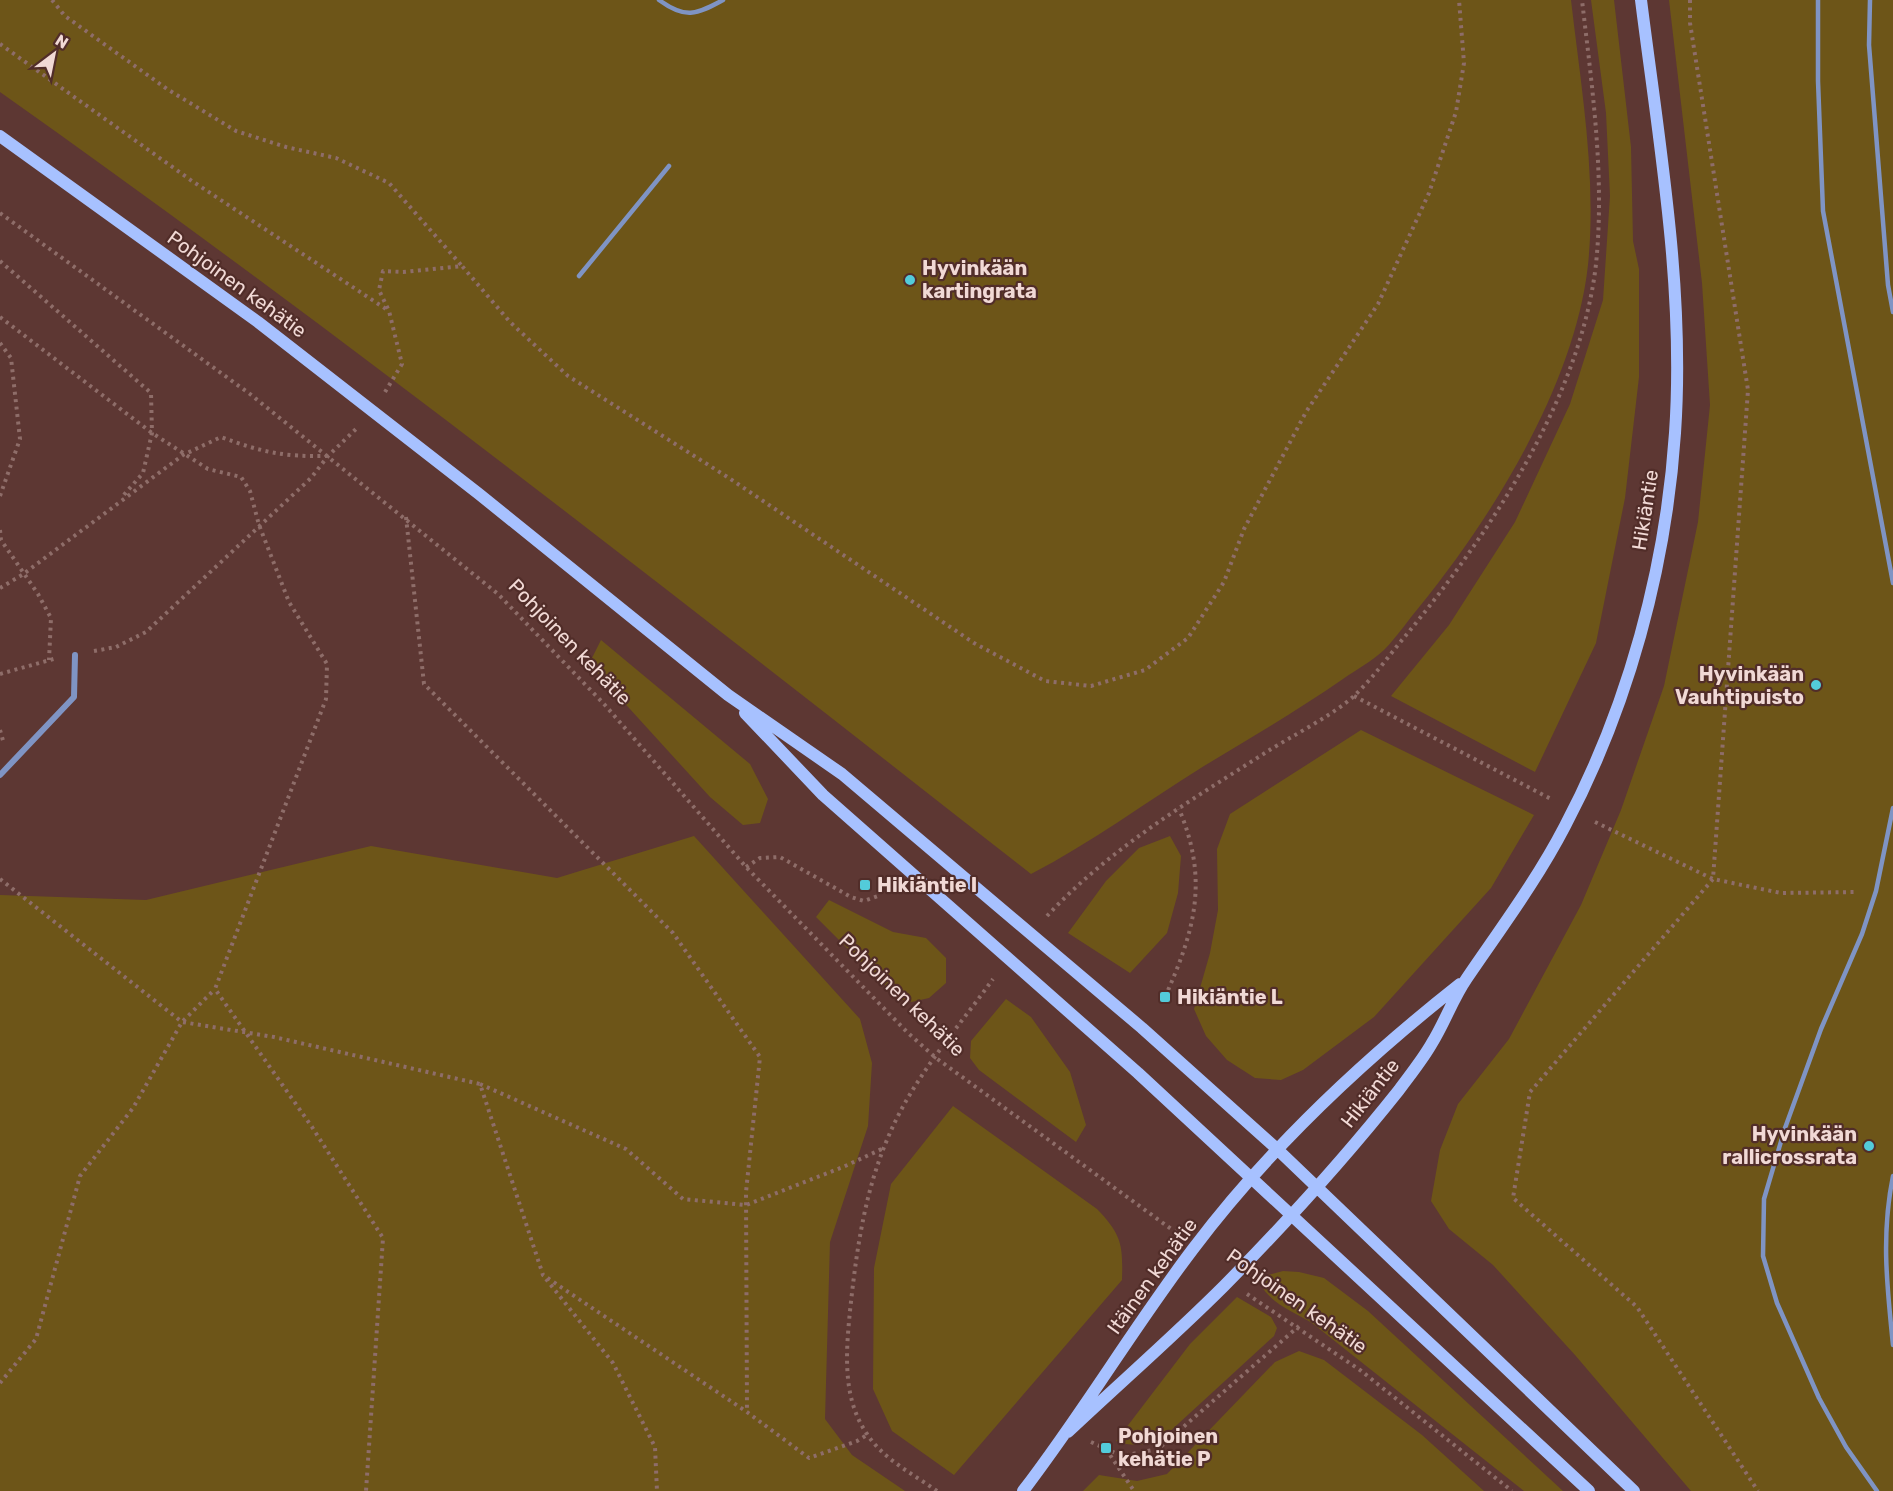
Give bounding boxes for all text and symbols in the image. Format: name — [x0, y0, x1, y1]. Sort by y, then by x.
north arrow — [24, 24, 84, 84]
text: N — [52, 31, 72, 53]
street label: Pohjoinen kehätie — [163, 225, 311, 343]
place label: Hyvinkään kartingrata — [922, 256, 1037, 303]
marker: Hyvinkään kartingrata — [903, 273, 917, 287]
street label: Hikiäntie — [1627, 468, 1663, 552]
street label: Pohjoinen kehätie — [504, 574, 636, 710]
place label: Hyvinkään Vauhtipuisto — [1675, 662, 1804, 709]
marker: Hyvinkään Vauhtipuisto — [1809, 678, 1823, 692]
place label: Hikiäntie I — [877, 873, 977, 897]
marker: Hikiäntie I — [858, 878, 872, 892]
street label: Pohjoinen kehätie — [834, 929, 970, 1061]
place label: Hikiäntie L — [1177, 985, 1283, 1009]
marker: Hikiäntie L — [1158, 990, 1172, 1004]
street label: Hikiäntie — [1336, 1054, 1404, 1132]
place label: Hyvinkään rallicrossrata — [1722, 1122, 1857, 1169]
marker: Hyvinkään rallicrossrata — [1862, 1139, 1876, 1153]
street label: Itäinen kehätie — [1102, 1213, 1202, 1339]
street label: Pohjoinen kehätie — [1222, 1244, 1372, 1358]
place label: Pohjoinen kehätie P — [1118, 1424, 1218, 1471]
marker: Pohjoinen kehätie P — [1099, 1441, 1113, 1455]

